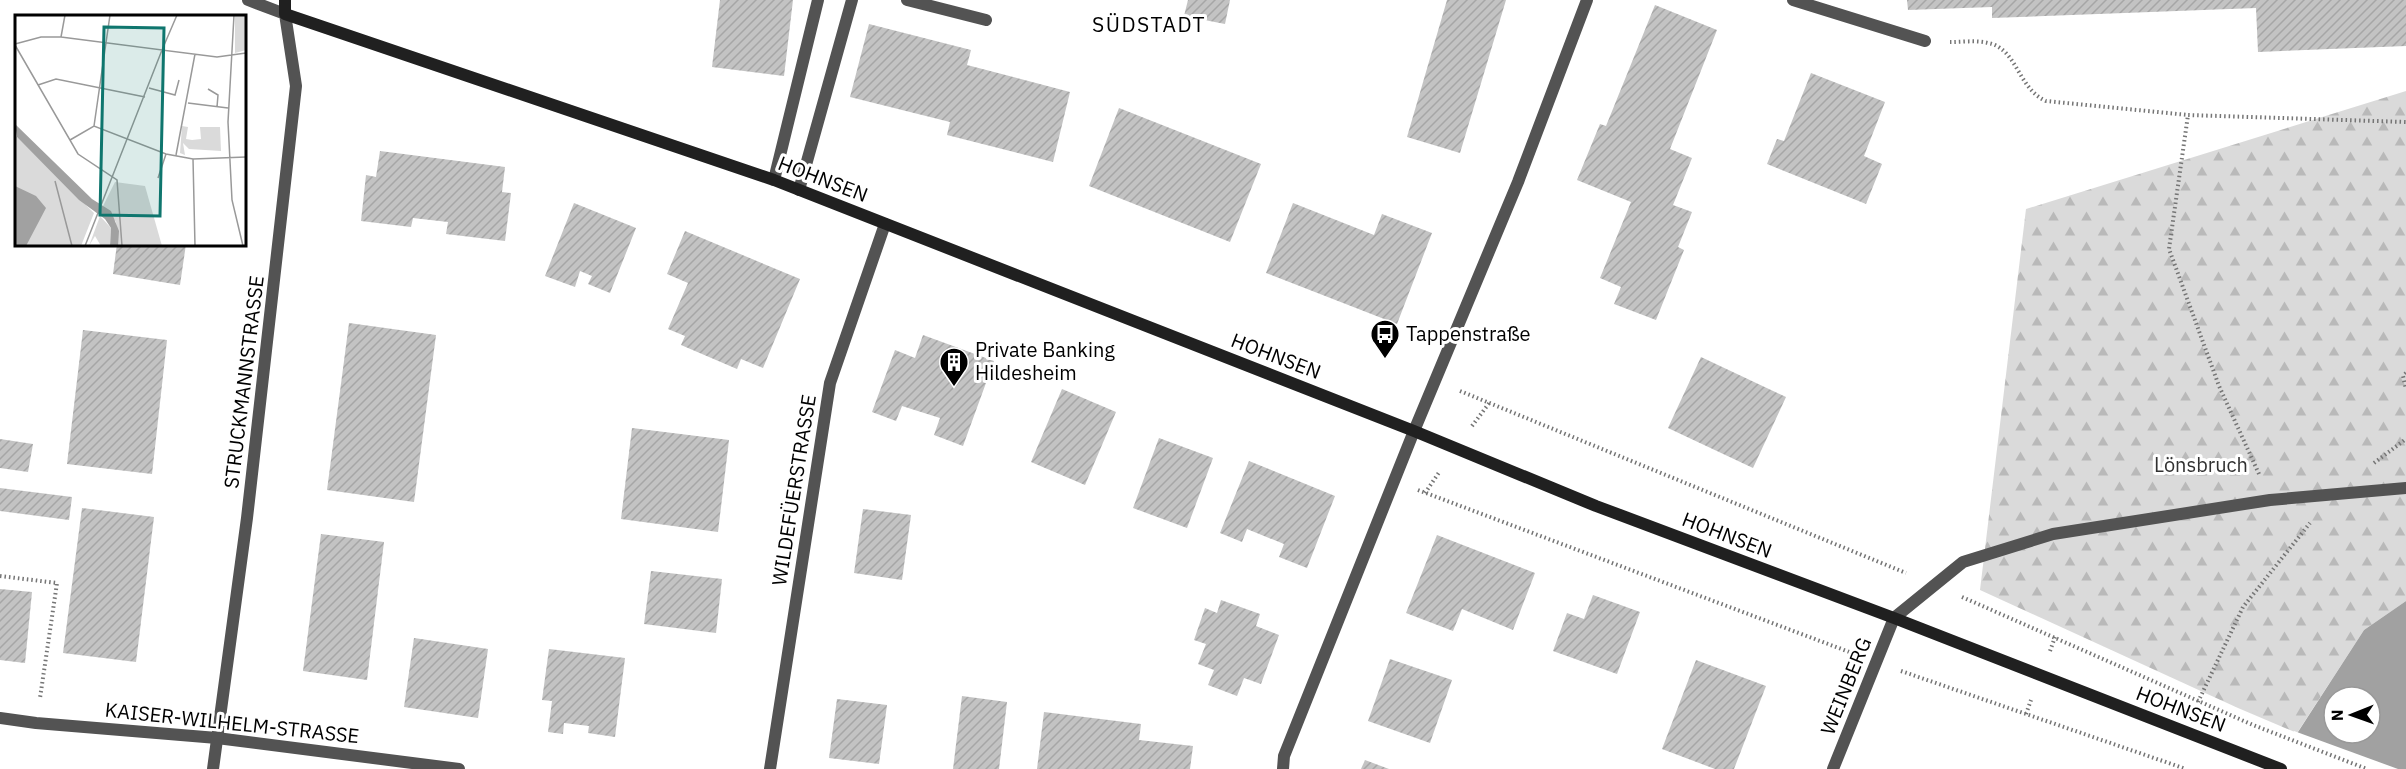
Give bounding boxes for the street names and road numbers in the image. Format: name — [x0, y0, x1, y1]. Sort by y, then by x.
street label: HOHNSEN — [774, 149, 872, 208]
street label: STRUCKMANNSTRASSE — [217, 274, 270, 490]
street label: HOHNSEN — [1227, 326, 1325, 385]
street label: WILDEFÜERSTRASSE — [765, 392, 822, 587]
street label: HOHNSEN — [1678, 505, 1776, 564]
street label: WEINBERG — [1814, 633, 1877, 739]
street label: HOHNSEN — [2132, 679, 2230, 738]
street label: KAISER-WILHELM-STRASSE — [104, 696, 361, 749]

